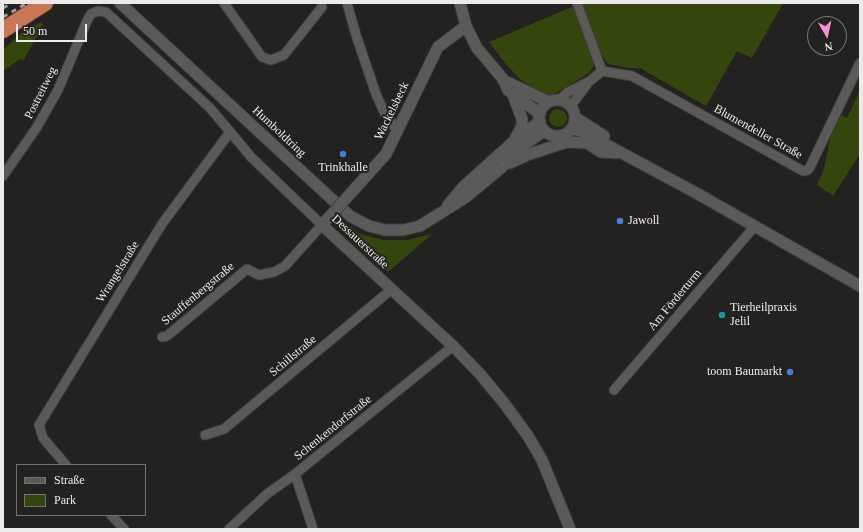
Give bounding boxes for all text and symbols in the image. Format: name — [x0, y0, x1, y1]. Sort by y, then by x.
scale bar — [18, 16, 89, 42]
north arrow — [807, 16, 847, 56]
text: 50 m — [23, 24, 47, 38]
text: N — [824, 40, 834, 53]
street label: Postreitweg — [22, 64, 60, 122]
street label: Wackelsbeck — [372, 80, 412, 142]
street label: Blumendeller Straße — [711, 102, 805, 162]
street label: Humboldtring — [249, 104, 309, 160]
marker: Trinkhalle — [338, 149, 348, 159]
place label: Trinkhalle — [318, 161, 368, 175]
street label: Dessauerstraße — [329, 212, 391, 272]
place label: Jawoll — [628, 214, 659, 228]
marker: Jawoll — [615, 216, 625, 226]
street label: Wrangelstraße — [93, 239, 143, 305]
street label: Stauffenbergstraße — [159, 259, 237, 329]
street label: Am Förderturm — [645, 266, 705, 334]
place label: Tierheilpraxis Jelil — [730, 301, 797, 329]
marker: Tierheilpraxis Jelil — [717, 310, 727, 320]
street label: Schillstraße — [267, 332, 319, 380]
place label: toom Baumarkt — [707, 365, 782, 379]
marker: toom Baumarkt — [785, 367, 795, 377]
street label: Schenkendorfstraße — [291, 392, 375, 464]
legend — [16, 464, 146, 516]
text: Straße — [54, 473, 85, 487]
text: Park — [54, 493, 76, 507]

